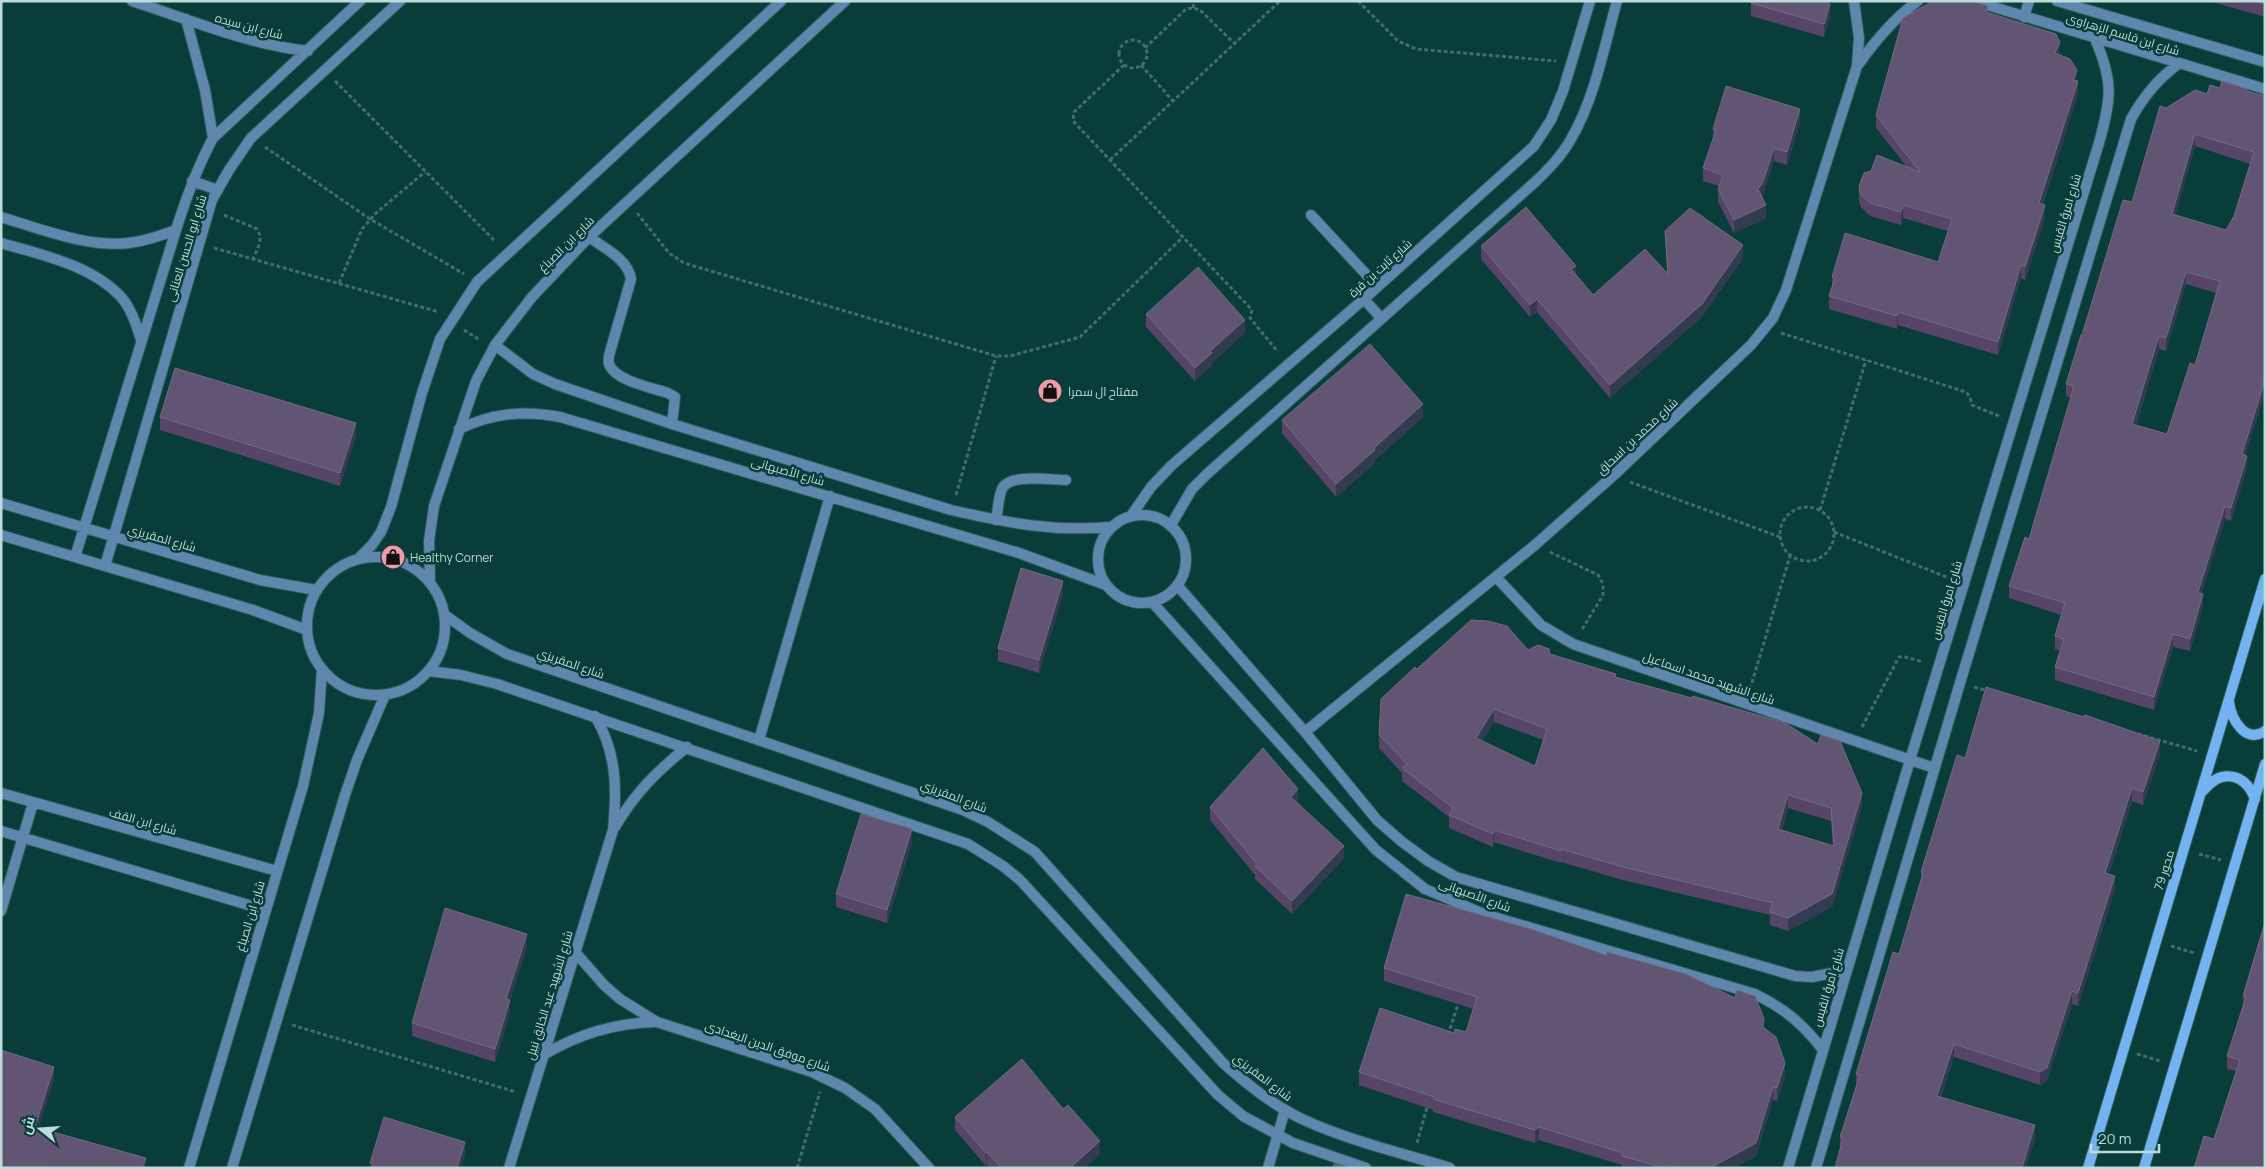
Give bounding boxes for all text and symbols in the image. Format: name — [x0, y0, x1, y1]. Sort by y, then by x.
street label: شارع ابن سيده — [213, 9, 285, 43]
street label: شارع ابن قاسم الزهراوى — [2064, 9, 2182, 59]
street label: شارع امرؤ القيس — [2045, 171, 2085, 255]
street label: شارع ابو الحسن العنانى — [162, 192, 210, 304]
street label: شارع ابن الصباغ — [534, 212, 598, 276]
street label: شارع ثابت بن قرة — [1345, 235, 1415, 301]
shop icon: مفتاح ال سمرا — [1037, 378, 1063, 404]
place label: مفتاح ال سمرا — [1068, 383, 1138, 400]
street label: شارع محمد بن اسحاق — [1593, 394, 1682, 478]
street label: شارع الأصبهانى — [749, 452, 827, 490]
street label: شارع المقريزي — [125, 520, 198, 558]
shop icon: Healthy Corner — [380, 544, 406, 570]
place label: Healthy Corner — [410, 549, 494, 566]
street label: شارع امرؤ القيس — [1926, 558, 1966, 642]
street label: شارع المقريزي — [534, 644, 607, 684]
street label: شارع الشهيد محمد اسماعيل — [1641, 647, 1777, 709]
street label: شارع المقريزي — [918, 776, 990, 818]
street label: شارع ابن القف — [107, 803, 179, 839]
street label: محور 79 — [2150, 848, 2178, 892]
street label: شارع الأصبهانى — [1437, 874, 1513, 916]
street label: شارع ابن الصباغ — [231, 878, 269, 954]
street label: شارع الشهيد عبد الخالق نبيل — [521, 928, 577, 1062]
street label: شارع امرؤ القيس — [1808, 945, 1848, 1029]
street label: شارع موفق الدين البغدادى — [703, 1017, 833, 1075]
street label: شارع المقريزي — [1229, 1049, 1296, 1107]
north arrow — [15, 1104, 65, 1154]
text: ش — [15, 1114, 39, 1136]
scale bar — [2091, 1122, 2158, 1154]
text: 20 m — [2098, 1128, 2131, 1149]

